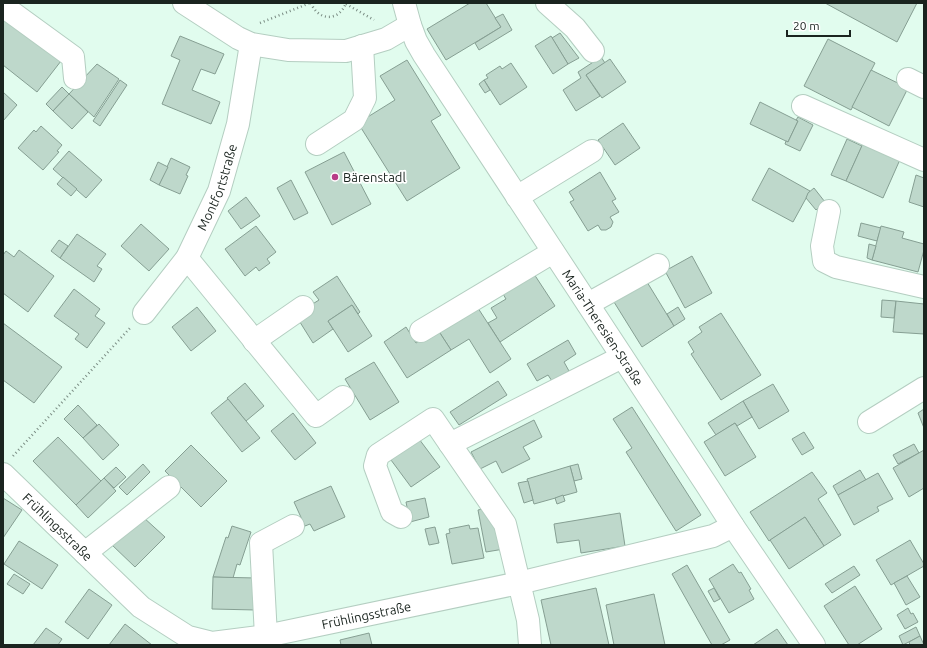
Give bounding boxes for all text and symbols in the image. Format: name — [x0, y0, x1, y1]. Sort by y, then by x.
scale bar — [787, 12, 850, 38]
text: 20 m — [793, 19, 820, 32]
street label: Montfortstraße — [194, 142, 239, 233]
place label: Bärenstadl — [343, 170, 406, 184]
marker: Bärenstadl — [330, 172, 340, 182]
street label: Maria-Theresien-Straße — [560, 267, 646, 388]
street label: Frühlingsstraße — [20, 490, 95, 563]
street label: Frühlingsstraße — [320, 599, 412, 631]

